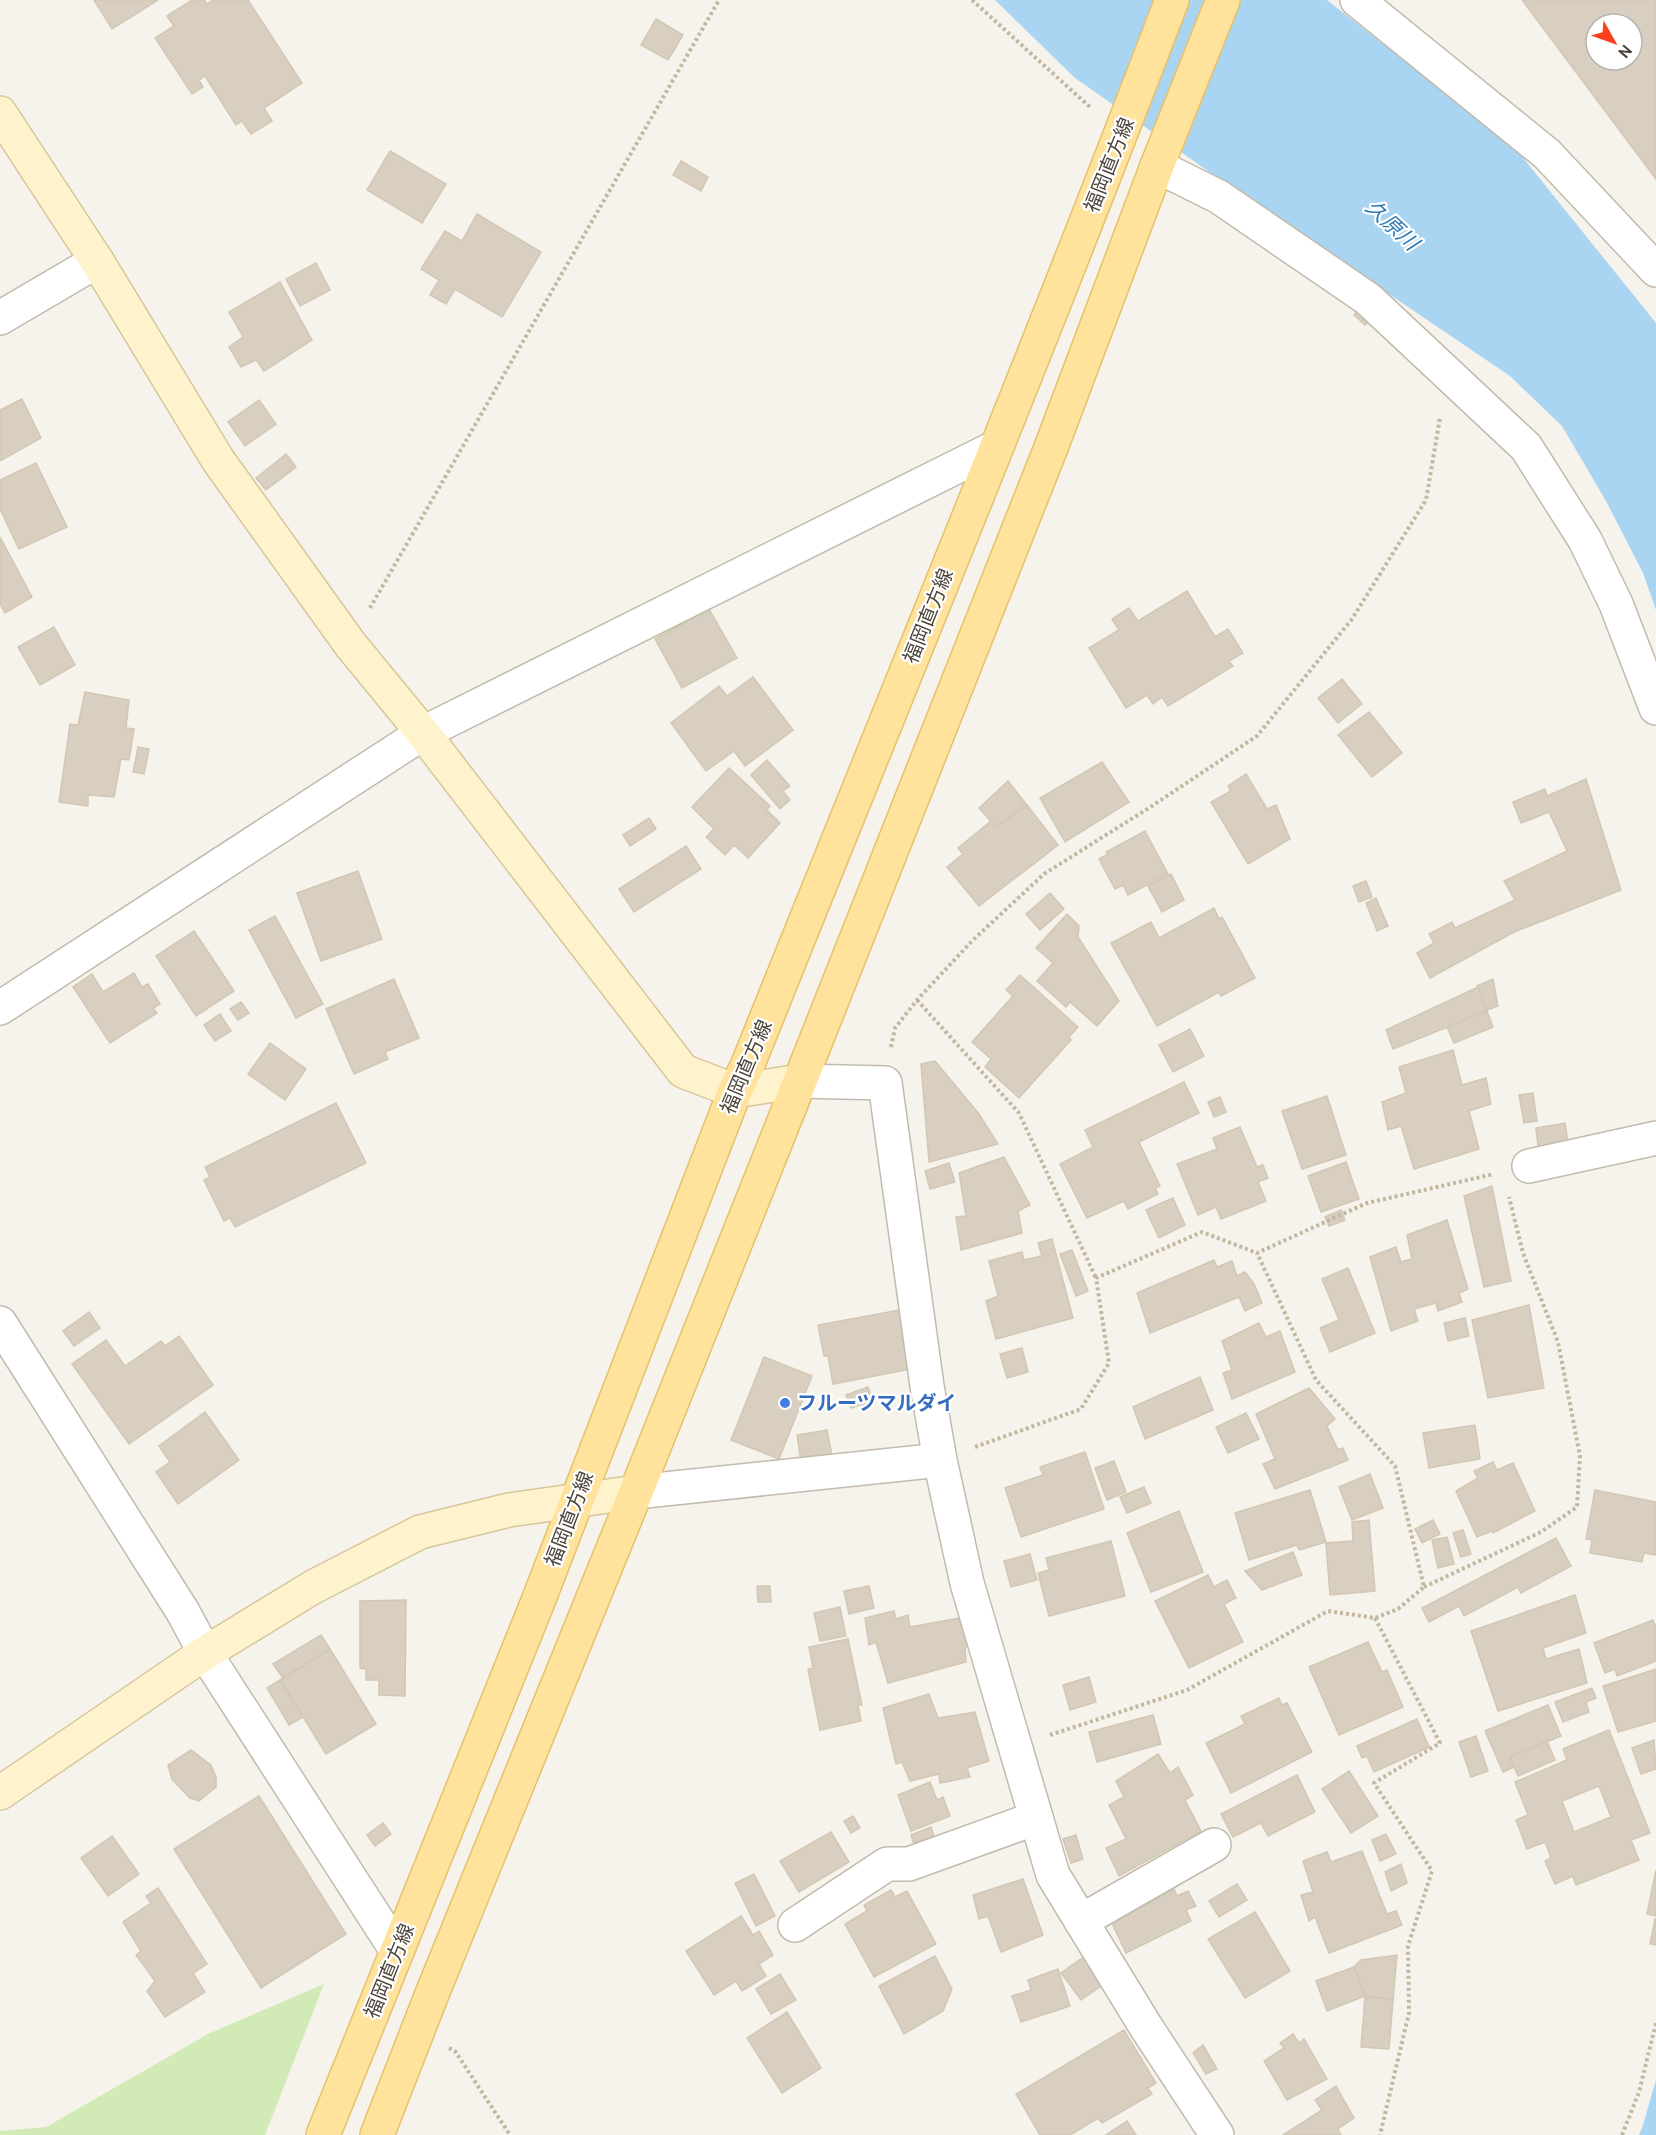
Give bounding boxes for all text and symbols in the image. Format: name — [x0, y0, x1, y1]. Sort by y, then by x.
north arrow — [1584, 12, 1644, 72]
text: N — [1614, 41, 1636, 62]
street label: 福岡直方線 — [1079, 114, 1139, 216]
water label: 久原川 — [1361, 194, 1425, 257]
street label: 福岡直方線 — [898, 565, 958, 667]
street label: 福岡直方線 — [715, 1016, 777, 1118]
place label: フルーツマルダイ — [797, 1391, 957, 1415]
marker: フルーツマルダイ — [778, 1396, 792, 1410]
street label: 福岡直方線 — [540, 1468, 598, 1570]
street label: 福岡直方線 — [359, 1920, 419, 2022]

